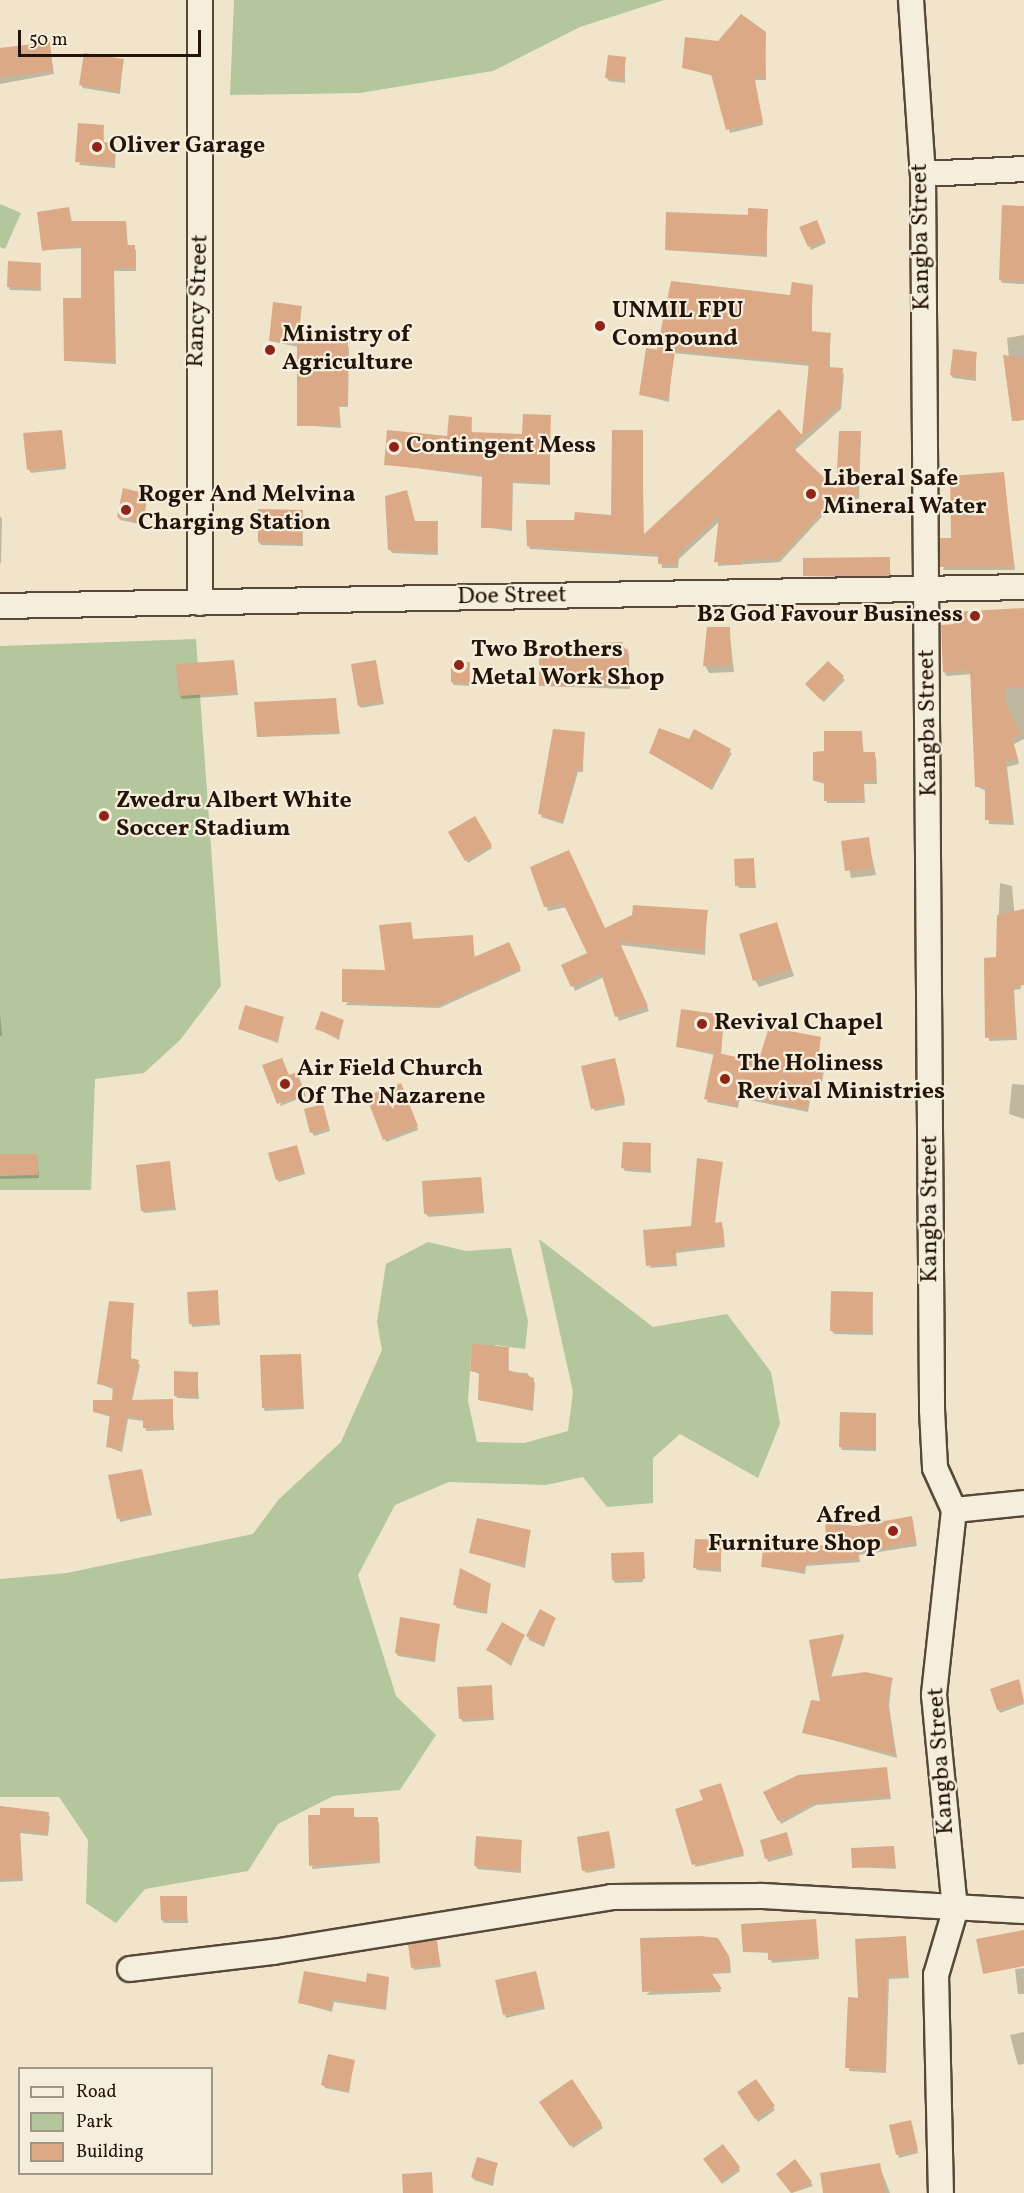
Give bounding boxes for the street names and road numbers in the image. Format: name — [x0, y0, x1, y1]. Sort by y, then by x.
street label: Kangba Street — [906, 163, 938, 311]
street label: Rancy Street — [182, 233, 216, 369]
street label: Doe Street — [457, 582, 567, 612]
street label: Kangba Street — [913, 649, 945, 797]
street label: Kangba Street — [917, 1135, 945, 1283]
street label: Kangba Street — [922, 1686, 962, 1836]

